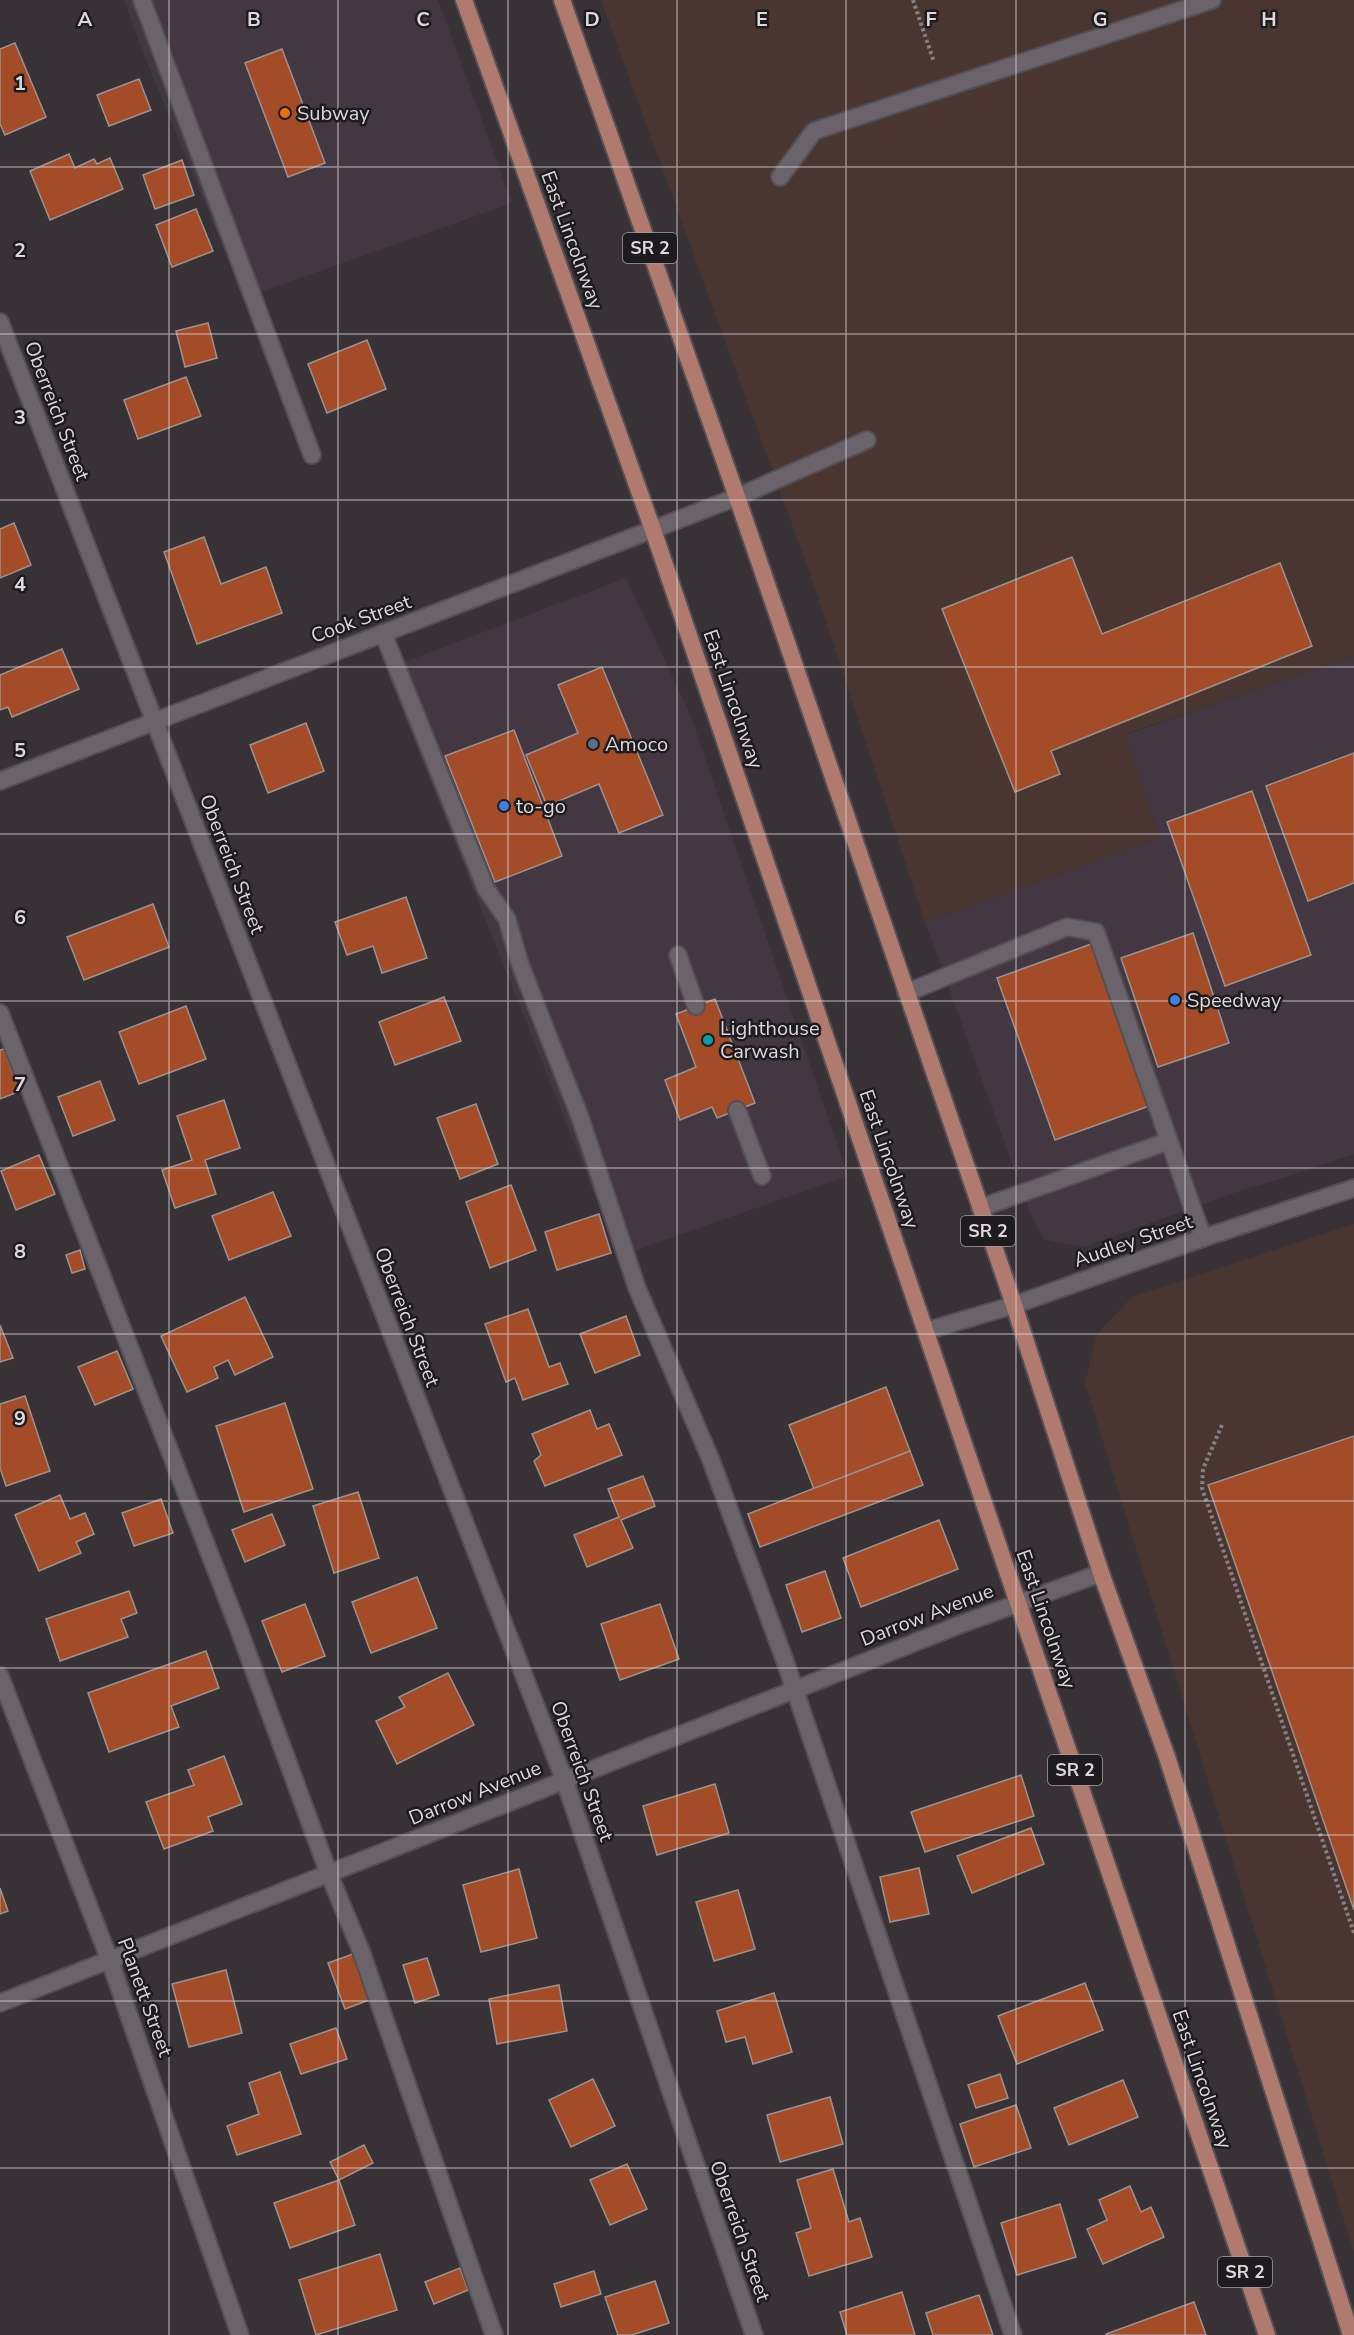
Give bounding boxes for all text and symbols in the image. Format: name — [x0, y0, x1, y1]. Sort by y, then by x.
text: A — [78, 6, 93, 33]
text: B — [247, 6, 261, 33]
text: C — [416, 6, 430, 33]
text: D — [584, 6, 600, 33]
text: E — [756, 6, 768, 33]
text: F — [925, 6, 937, 33]
text: G — [1093, 6, 1107, 33]
text: H — [1261, 6, 1277, 33]
text: 1 — [14, 70, 26, 97]
place label: Subway — [297, 100, 370, 127]
marker: Subway — [278, 106, 292, 120]
street label: East Lincolnway — [534, 167, 610, 314]
road number: SR 2 — [623, 233, 677, 263]
text: 2 — [14, 237, 26, 264]
street label: Oberreich Street — [18, 337, 96, 486]
text: 3 — [14, 404, 26, 431]
text: 4 — [14, 571, 26, 598]
street label: Cook Street — [307, 588, 416, 650]
street label: East Lincolnway — [697, 626, 770, 773]
place label: Amoco — [605, 731, 668, 758]
text: 5 — [14, 737, 26, 764]
marker: Amoco — [586, 737, 600, 751]
street label: Oberreich Street — [193, 790, 271, 939]
place label: to-go — [516, 793, 566, 820]
marker: to-go — [497, 799, 511, 813]
text: 6 — [14, 904, 26, 931]
place label: Speedway — [1187, 987, 1282, 1014]
marker: Speedway — [1168, 993, 1182, 1007]
place label: Lighthouse Carwash — [720, 1015, 820, 1065]
marker: Lighthouse Carwash — [701, 1033, 715, 1047]
text: 7 — [14, 1071, 26, 1098]
street label: East Lincolnway — [853, 1086, 926, 1233]
street label: Audley Street — [1070, 1208, 1197, 1274]
road number: SR 2 — [961, 1216, 1015, 1246]
text: 8 — [14, 1238, 26, 1265]
street label: Oberreich Street — [368, 1243, 446, 1392]
text: 9 — [14, 1405, 26, 1432]
street label: East Lincolnway — [1010, 1546, 1083, 1693]
street label: Darrow Avenue — [857, 1577, 997, 1653]
street label: Oberreich Street — [544, 1697, 620, 1846]
street label: Darrow Avenue — [405, 1754, 545, 1832]
road number: SR 2 — [1048, 1755, 1102, 1785]
street label: Planett Street — [111, 1934, 179, 2061]
street label: East Lincolnway — [1166, 2006, 1239, 2153]
street label: Oberreich Street — [703, 2157, 777, 2306]
road number: SR 2 — [1218, 2257, 1272, 2287]

